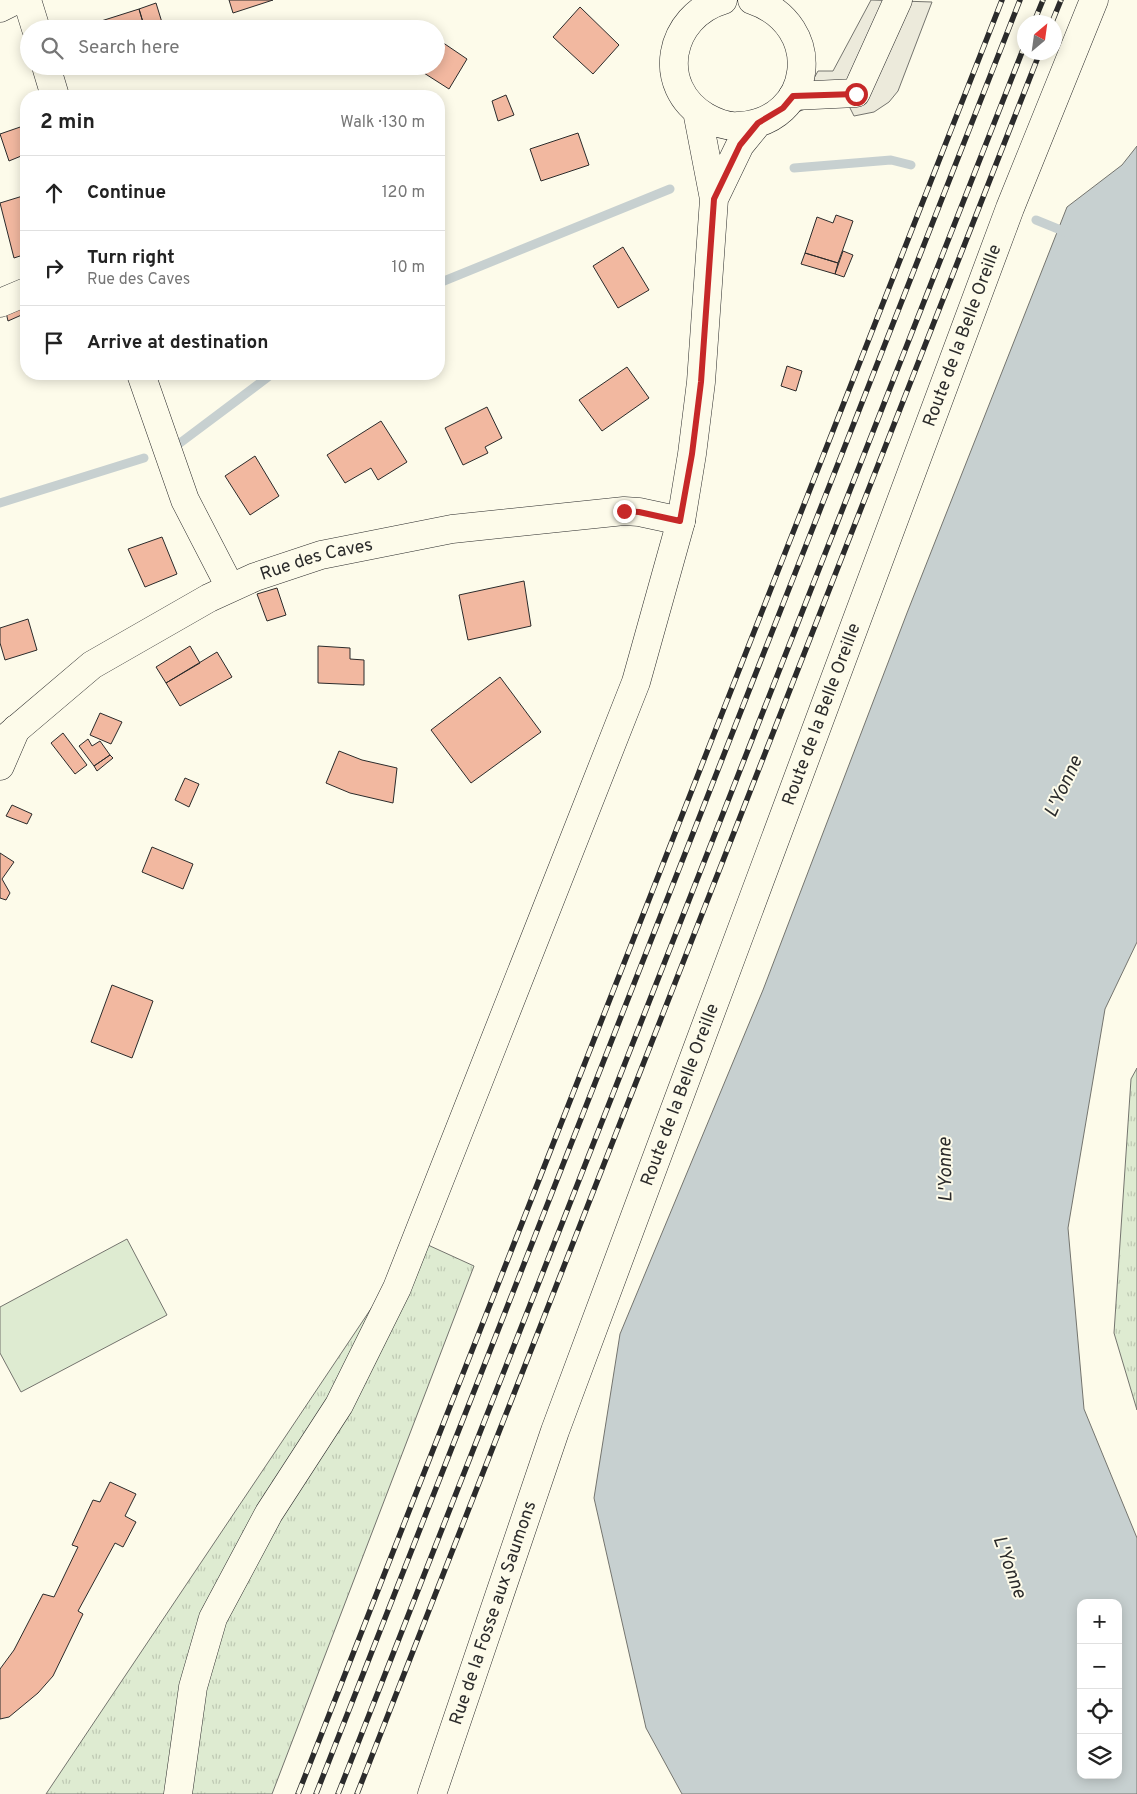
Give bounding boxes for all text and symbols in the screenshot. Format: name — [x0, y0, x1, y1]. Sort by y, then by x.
north arrow — [1017, 15, 1062, 60]
search box — [20, 20, 445, 75]
icon: search — [38, 34, 66, 62]
text: Search here — [78, 36, 180, 60]
route start — [845, 83, 868, 106]
text: 2 min — [40, 109, 95, 136]
text: Walk · 130 m — [340, 113, 425, 133]
icon: ahead — [40, 179, 68, 207]
text: Continue — [87, 181, 166, 205]
text: 120 m — [382, 183, 425, 203]
street label: Route de la Belle Oreille — [918, 241, 1007, 430]
text: Turn right — [87, 246, 175, 270]
icon: right — [40, 254, 68, 282]
text: 10 m — [391, 258, 425, 278]
text: Rue des Caves — [87, 270, 190, 290]
icon: arrive — [40, 329, 68, 357]
text: Arrive at destination — [87, 331, 268, 355]
route end — [613, 500, 636, 523]
street label: Rue des Caves — [257, 533, 375, 586]
street label: Route de la Belle Oreille — [777, 620, 866, 809]
water label: L'Yonne — [1039, 752, 1089, 821]
street label: Route de la Belle Oreille — [636, 1000, 724, 1189]
water label: L'Yonne — [933, 1137, 959, 1203]
street label: Rue de la Fosse aux Saumons — [445, 1498, 542, 1728]
water label: L'Yonne — [987, 1532, 1031, 1602]
map controls — [1077, 1599, 1122, 1779]
button: + — [1077, 1599, 1122, 1644]
button: − — [1077, 1644, 1122, 1689]
button: locate — [1077, 1689, 1122, 1734]
button: layers — [1077, 1734, 1122, 1779]

